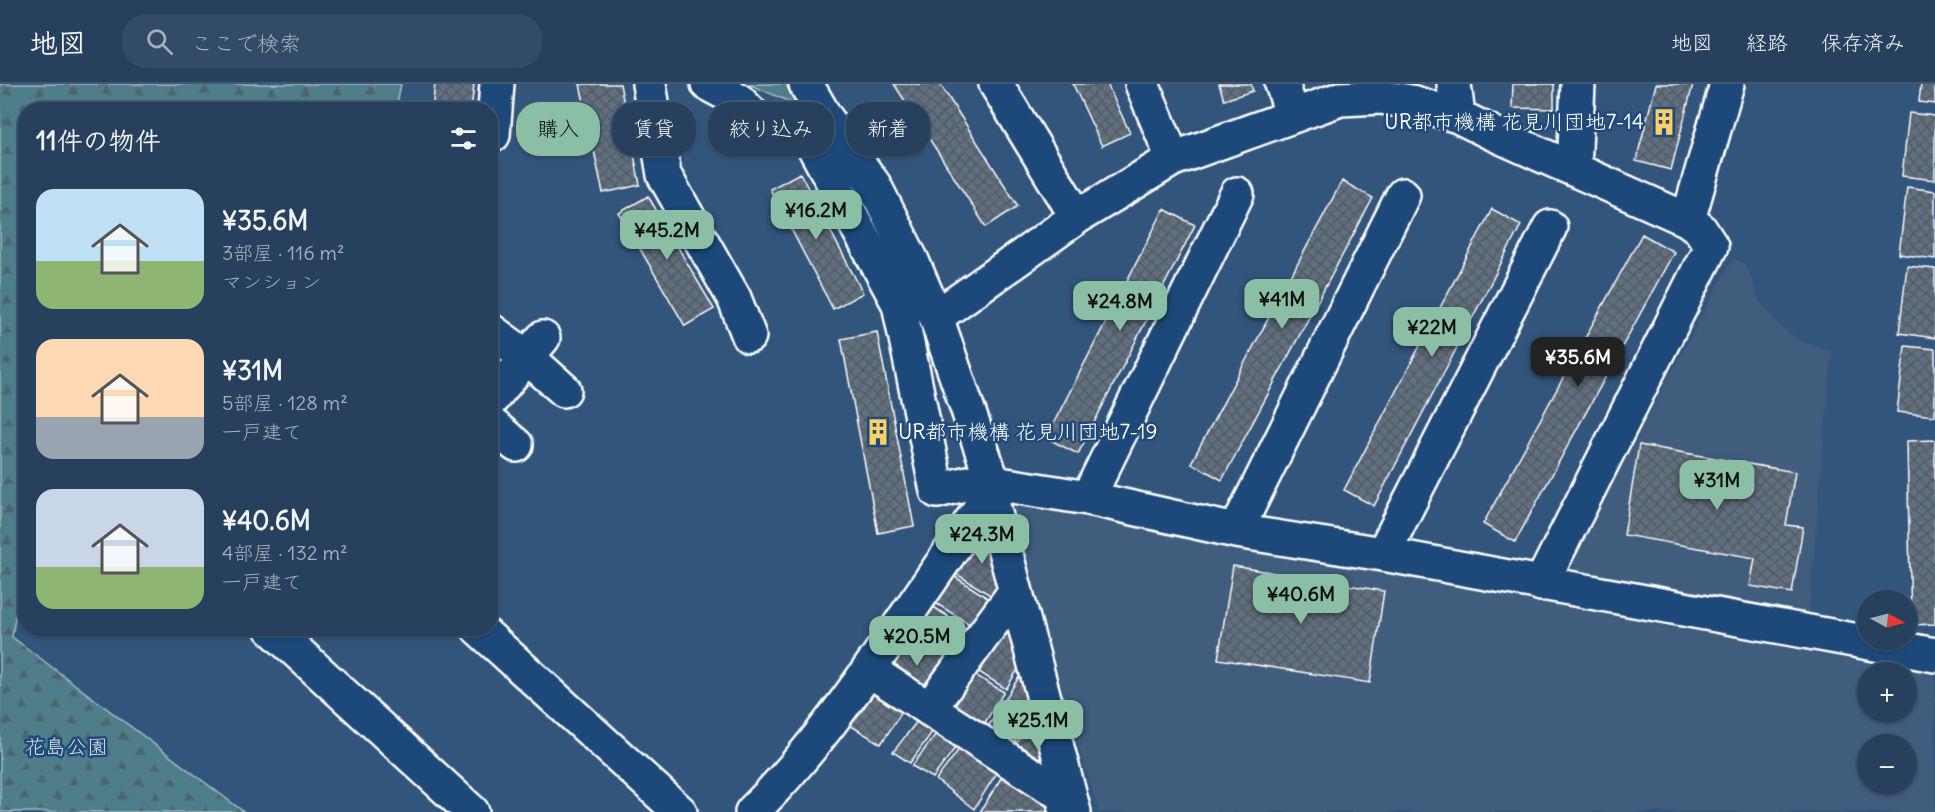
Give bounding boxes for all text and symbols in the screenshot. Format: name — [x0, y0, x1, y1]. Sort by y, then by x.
search box — [122, 14, 542, 68]
text: 地図 — [30, 25, 86, 61]
icon: search — [143, 25, 176, 58]
text: ここで検索 — [191, 29, 301, 57]
text: 地図 — [1671, 29, 1713, 56]
text: 経路 — [1746, 29, 1788, 56]
text: 保存済み — [1821, 29, 1905, 56]
chip: 購入 — [516, 102, 600, 156]
chip: 賃貸 — [612, 102, 696, 156]
chip: 絞り込み — [708, 102, 834, 156]
chip: 新着 — [846, 102, 930, 156]
building icon: UR都市機構 花見川団地7-14 — [1649, 107, 1679, 137]
place label: UR都市機構 花見川団地7-14 — [1384, 108, 1644, 135]
icon: filters — [447, 122, 480, 155]
text: 11件の物件 — [36, 124, 161, 157]
pin: ¥16.2M — [767, 190, 865, 241]
text: ¥16.2M — [785, 197, 847, 222]
text: ¥35.6M — [222, 204, 308, 237]
pin: ¥45.2M — [618, 210, 716, 261]
icon: home — [84, 213, 156, 285]
text: ¥45.2M — [634, 217, 700, 242]
text: 3部屋 · 116 m² — [222, 240, 345, 265]
text: マンション — [222, 269, 321, 294]
pin: ¥41M — [1246, 279, 1318, 330]
pin: ¥24.8M — [1071, 281, 1169, 332]
text: ¥41M — [1258, 286, 1306, 311]
text: ¥24.8M — [1087, 288, 1153, 313]
pin: ¥22M — [1396, 307, 1468, 358]
text: ¥22M — [1407, 314, 1457, 339]
pin: ¥35.6M — [1529, 337, 1627, 388]
text: ¥35.6M — [1545, 344, 1611, 369]
text: ¥31M — [222, 354, 283, 387]
icon: home — [84, 363, 156, 435]
text: 5部屋 · 128 m² — [222, 390, 348, 415]
building icon: UR都市機構 花見川団地7-19 — [863, 417, 893, 447]
place label: UR都市機構 花見川団地7-19 — [898, 418, 1158, 445]
text: 一戸建て — [222, 419, 302, 444]
pin: ¥31M — [1681, 460, 1753, 511]
text: ¥31M — [1693, 467, 1741, 492]
text: ¥40.6M — [222, 504, 311, 537]
icon: home — [84, 513, 156, 585]
pin: ¥24.3M — [933, 514, 1031, 565]
text: ¥24.3M — [949, 521, 1015, 546]
text: 4部屋 · 132 m² — [222, 540, 348, 565]
text: 一戸建て — [222, 569, 302, 594]
pin: ¥40.6M — [1252, 574, 1350, 625]
text: ¥40.6M — [1267, 581, 1335, 606]
north arrow — [1857, 590, 1917, 650]
map controls — [1857, 590, 1917, 794]
pin: ¥20.5M — [868, 616, 966, 667]
text: ¥20.5M — [883, 623, 951, 648]
button: + — [1857, 662, 1917, 722]
pin: ¥25.1M — [989, 700, 1087, 751]
text: ¥25.1M — [1007, 707, 1069, 732]
park label: 花島公園 — [24, 733, 108, 760]
button: − — [1857, 734, 1917, 794]

